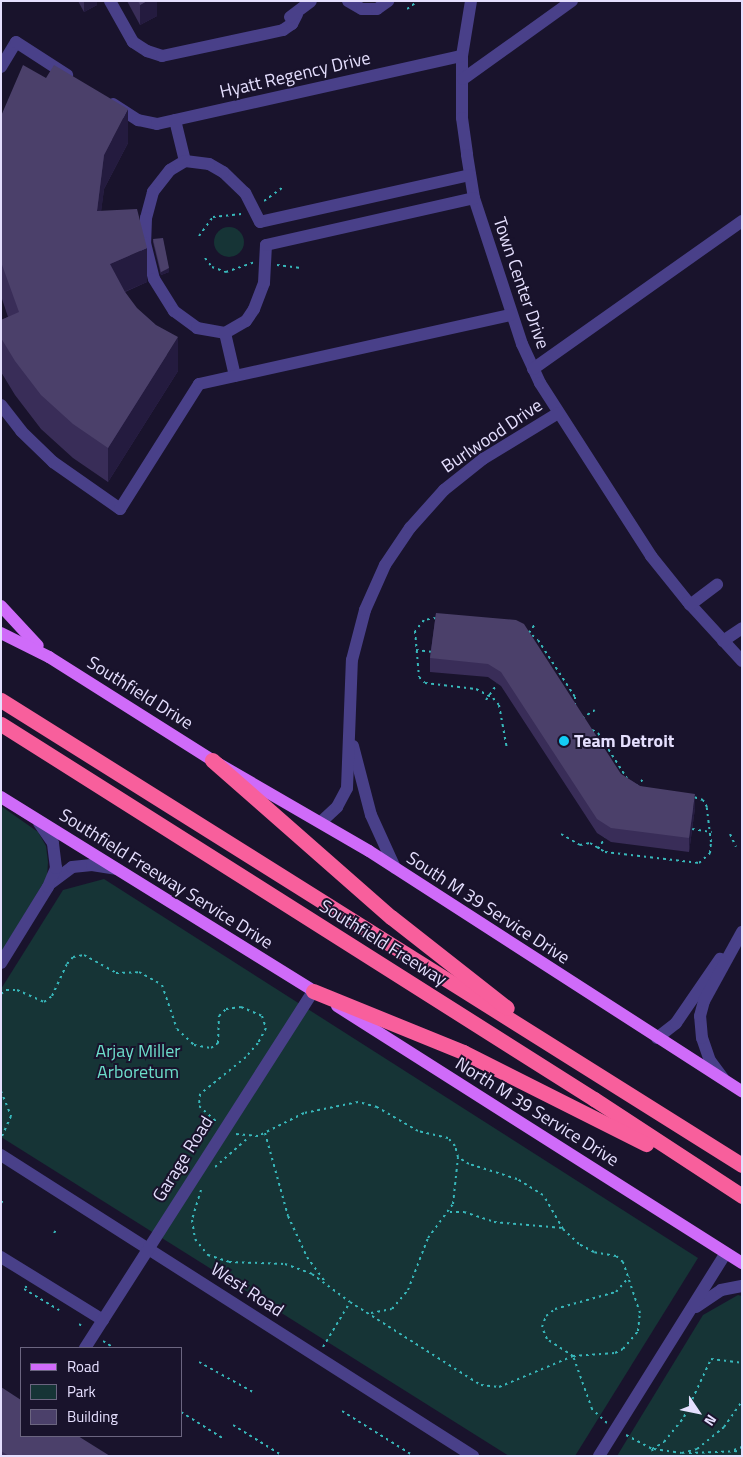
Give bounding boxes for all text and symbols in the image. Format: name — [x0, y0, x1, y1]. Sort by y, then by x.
street label: Hyatt Regency Drive — [217, 47, 373, 103]
street label: Town Center Drive — [488, 214, 554, 352]
street label: Burlwood Drive — [438, 394, 546, 478]
street label: Southfield Drive — [83, 652, 197, 734]
place label: Team Detroit — [574, 730, 674, 752]
marker: Team Detroit — [558, 735, 570, 747]
street label: Southfield Freeway Service Drive — [55, 804, 277, 954]
street label: South M 39 Service Drive — [403, 847, 573, 969]
street label: Southfield Freeway — [315, 895, 451, 991]
park label: Arjay Miller Arboretum — [95, 1041, 181, 1084]
street label: North M 39 Service Drive — [451, 1053, 623, 1171]
street label: Garage Road — [148, 1112, 218, 1206]
street label: West Road — [207, 1259, 287, 1321]
legend — [20, 1347, 182, 1437]
text: Road — [67, 1355, 99, 1378]
text: Park — [67, 1380, 96, 1403]
north arrow — [673, 1387, 723, 1437]
text: Building — [67, 1405, 118, 1428]
text: N — [699, 1411, 722, 1431]

